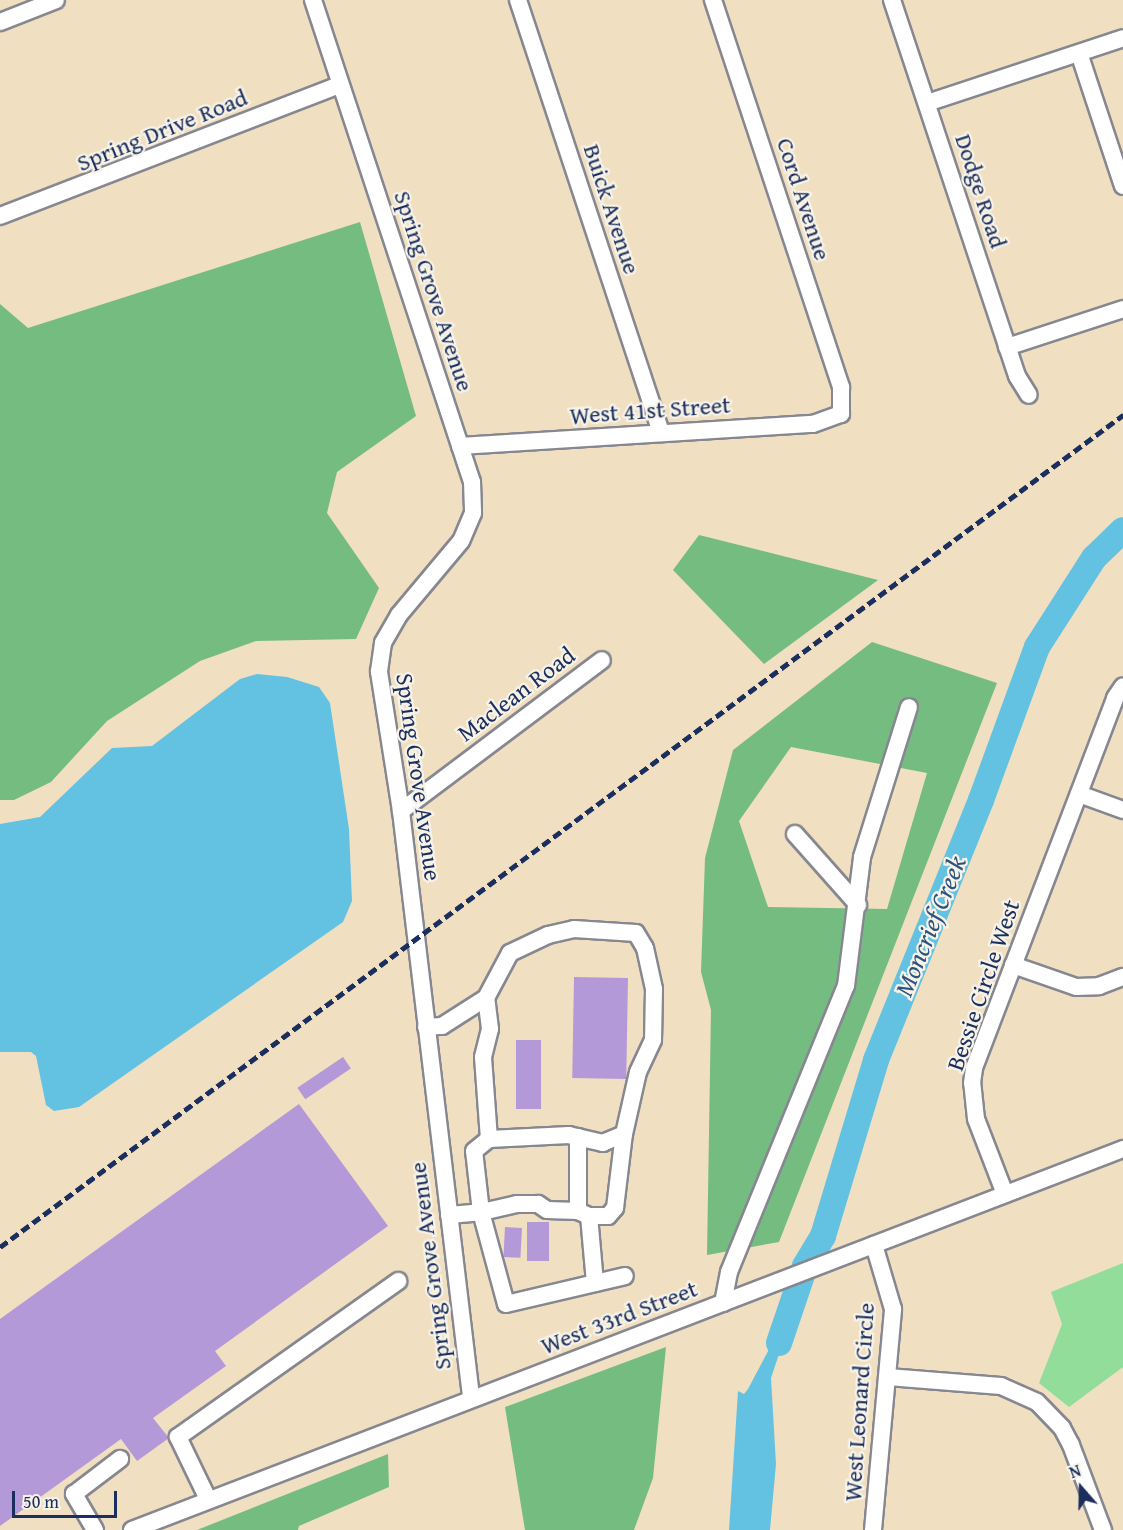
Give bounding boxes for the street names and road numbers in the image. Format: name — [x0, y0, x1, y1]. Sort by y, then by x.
street label: Spring Drive Road — [73, 83, 251, 177]
street label: Dodge Road — [949, 130, 1013, 252]
street label: Cord Avenue — [771, 134, 837, 264]
street label: Buick Avenue — [577, 140, 647, 278]
street label: Spring Grove Avenue — [388, 187, 480, 395]
street label: West 41st Street — [569, 390, 731, 430]
street label: Maclean Road — [452, 640, 580, 748]
street label: Spring Grove Avenue — [390, 671, 448, 883]
street label: Bessie Circle West — [940, 896, 1026, 1074]
street label: Spring Grove Avenue — [403, 1160, 457, 1372]
street label: West 33rd Street — [537, 1274, 701, 1360]
street label: West Leonard Circle — [838, 1302, 880, 1502]

